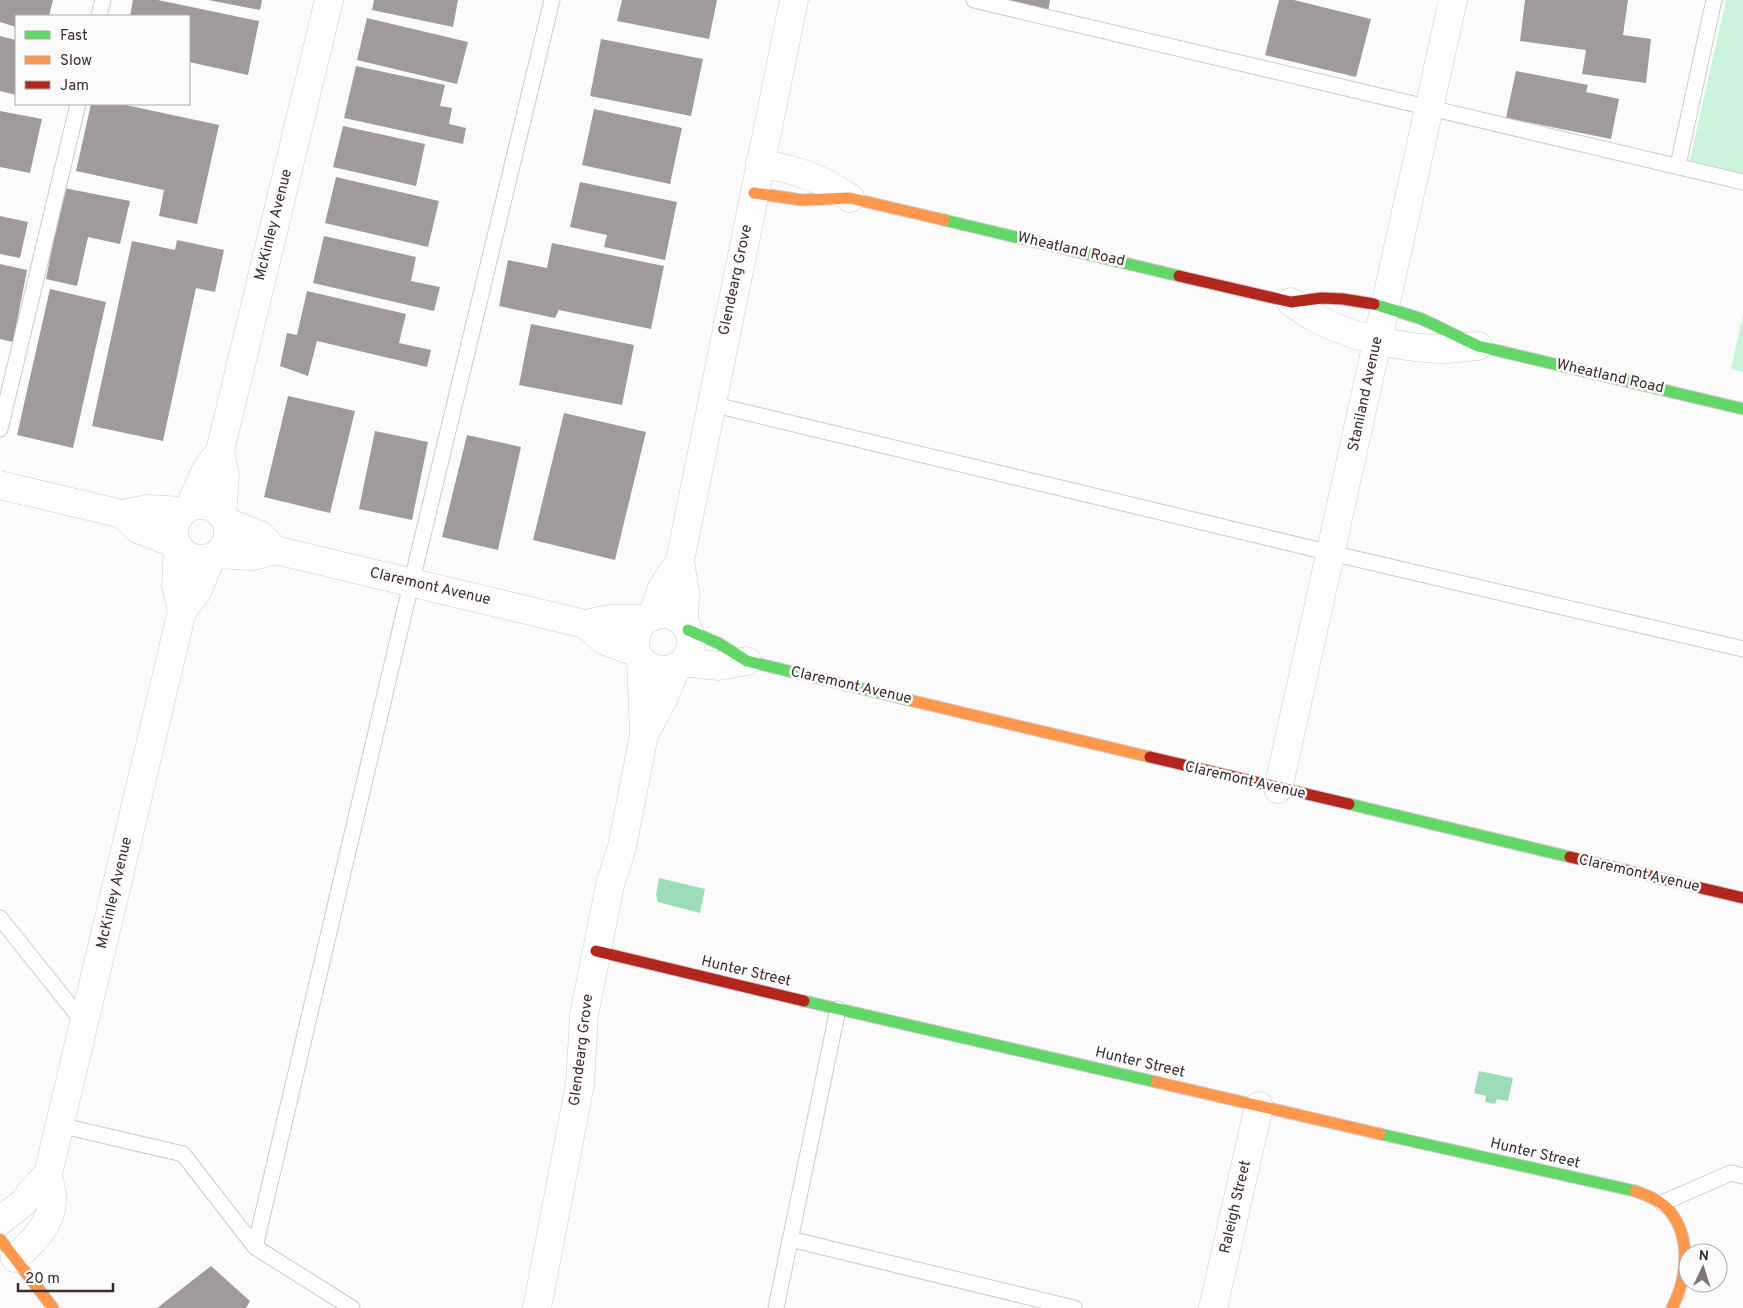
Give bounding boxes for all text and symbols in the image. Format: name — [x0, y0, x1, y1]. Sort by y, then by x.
legend — [15, 15, 190, 105]
text: Fast — [60, 27, 88, 46]
text: Slow — [60, 52, 92, 71]
text: Jam — [60, 77, 89, 96]
street label: McKinley Avenue — [251, 167, 297, 283]
street label: Glendearg Grove — [715, 223, 757, 337]
street label: Wheatland Road — [1015, 228, 1127, 272]
street label: Staniland Avenue — [1345, 335, 1387, 453]
street label: Wheatland Road — [1554, 355, 1666, 399]
street label: Claremont Avenue — [368, 564, 492, 610]
street label: Claremont Avenue — [789, 663, 913, 709]
street label: Claremont Avenue — [1183, 758, 1307, 804]
street label: McKinley Avenue — [93, 835, 137, 951]
street label: Claremont Avenue — [1577, 851, 1701, 897]
street label: Hunter Street — [699, 952, 793, 992]
street label: Glendearg Grove — [566, 993, 598, 1107]
street label: Hunter Street — [1093, 1043, 1187, 1083]
street label: Hunter Street — [1488, 1134, 1582, 1174]
street label: Raleigh Street — [1216, 1158, 1256, 1256]
north arrow — [1678, 1243, 1728, 1293]
text: N — [1698, 1248, 1709, 1265]
scale bar — [18, 1260, 112, 1292]
text: 20 m — [25, 1270, 60, 1289]

